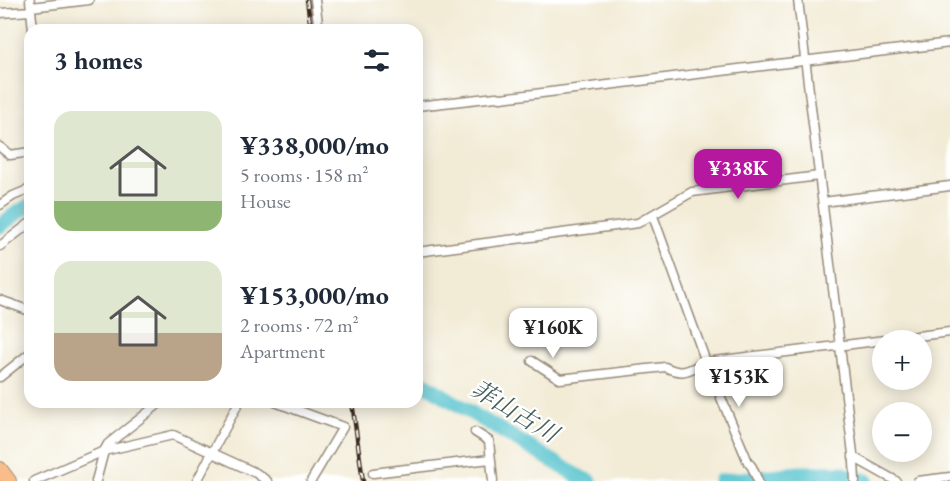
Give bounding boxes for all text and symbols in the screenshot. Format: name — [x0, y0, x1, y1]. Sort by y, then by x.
text: 3 homes — [54, 43, 143, 77]
icon: filters — [360, 44, 393, 77]
text: ¥338,000/mo — [240, 128, 389, 162]
icon: home — [102, 135, 174, 207]
pin: ¥338K — [696, 149, 780, 200]
text: ¥338K — [708, 155, 768, 181]
text: 5 rooms · 158 m² — [240, 162, 368, 188]
text: House — [240, 188, 291, 214]
text: ¥153,000/mo — [240, 278, 389, 312]
icon: home — [102, 285, 174, 357]
pin: ¥160K — [511, 308, 595, 359]
text: 2 rooms · 72 m² — [240, 312, 359, 338]
text: ¥160K — [523, 314, 583, 340]
map controls — [872, 330, 932, 462]
button: + — [872, 330, 932, 390]
text: Apartment — [240, 338, 325, 364]
pin: ¥153K — [697, 357, 781, 408]
text: ¥153K — [709, 363, 769, 389]
water label: 菲山古川 — [466, 373, 567, 451]
button: − — [872, 402, 932, 462]

